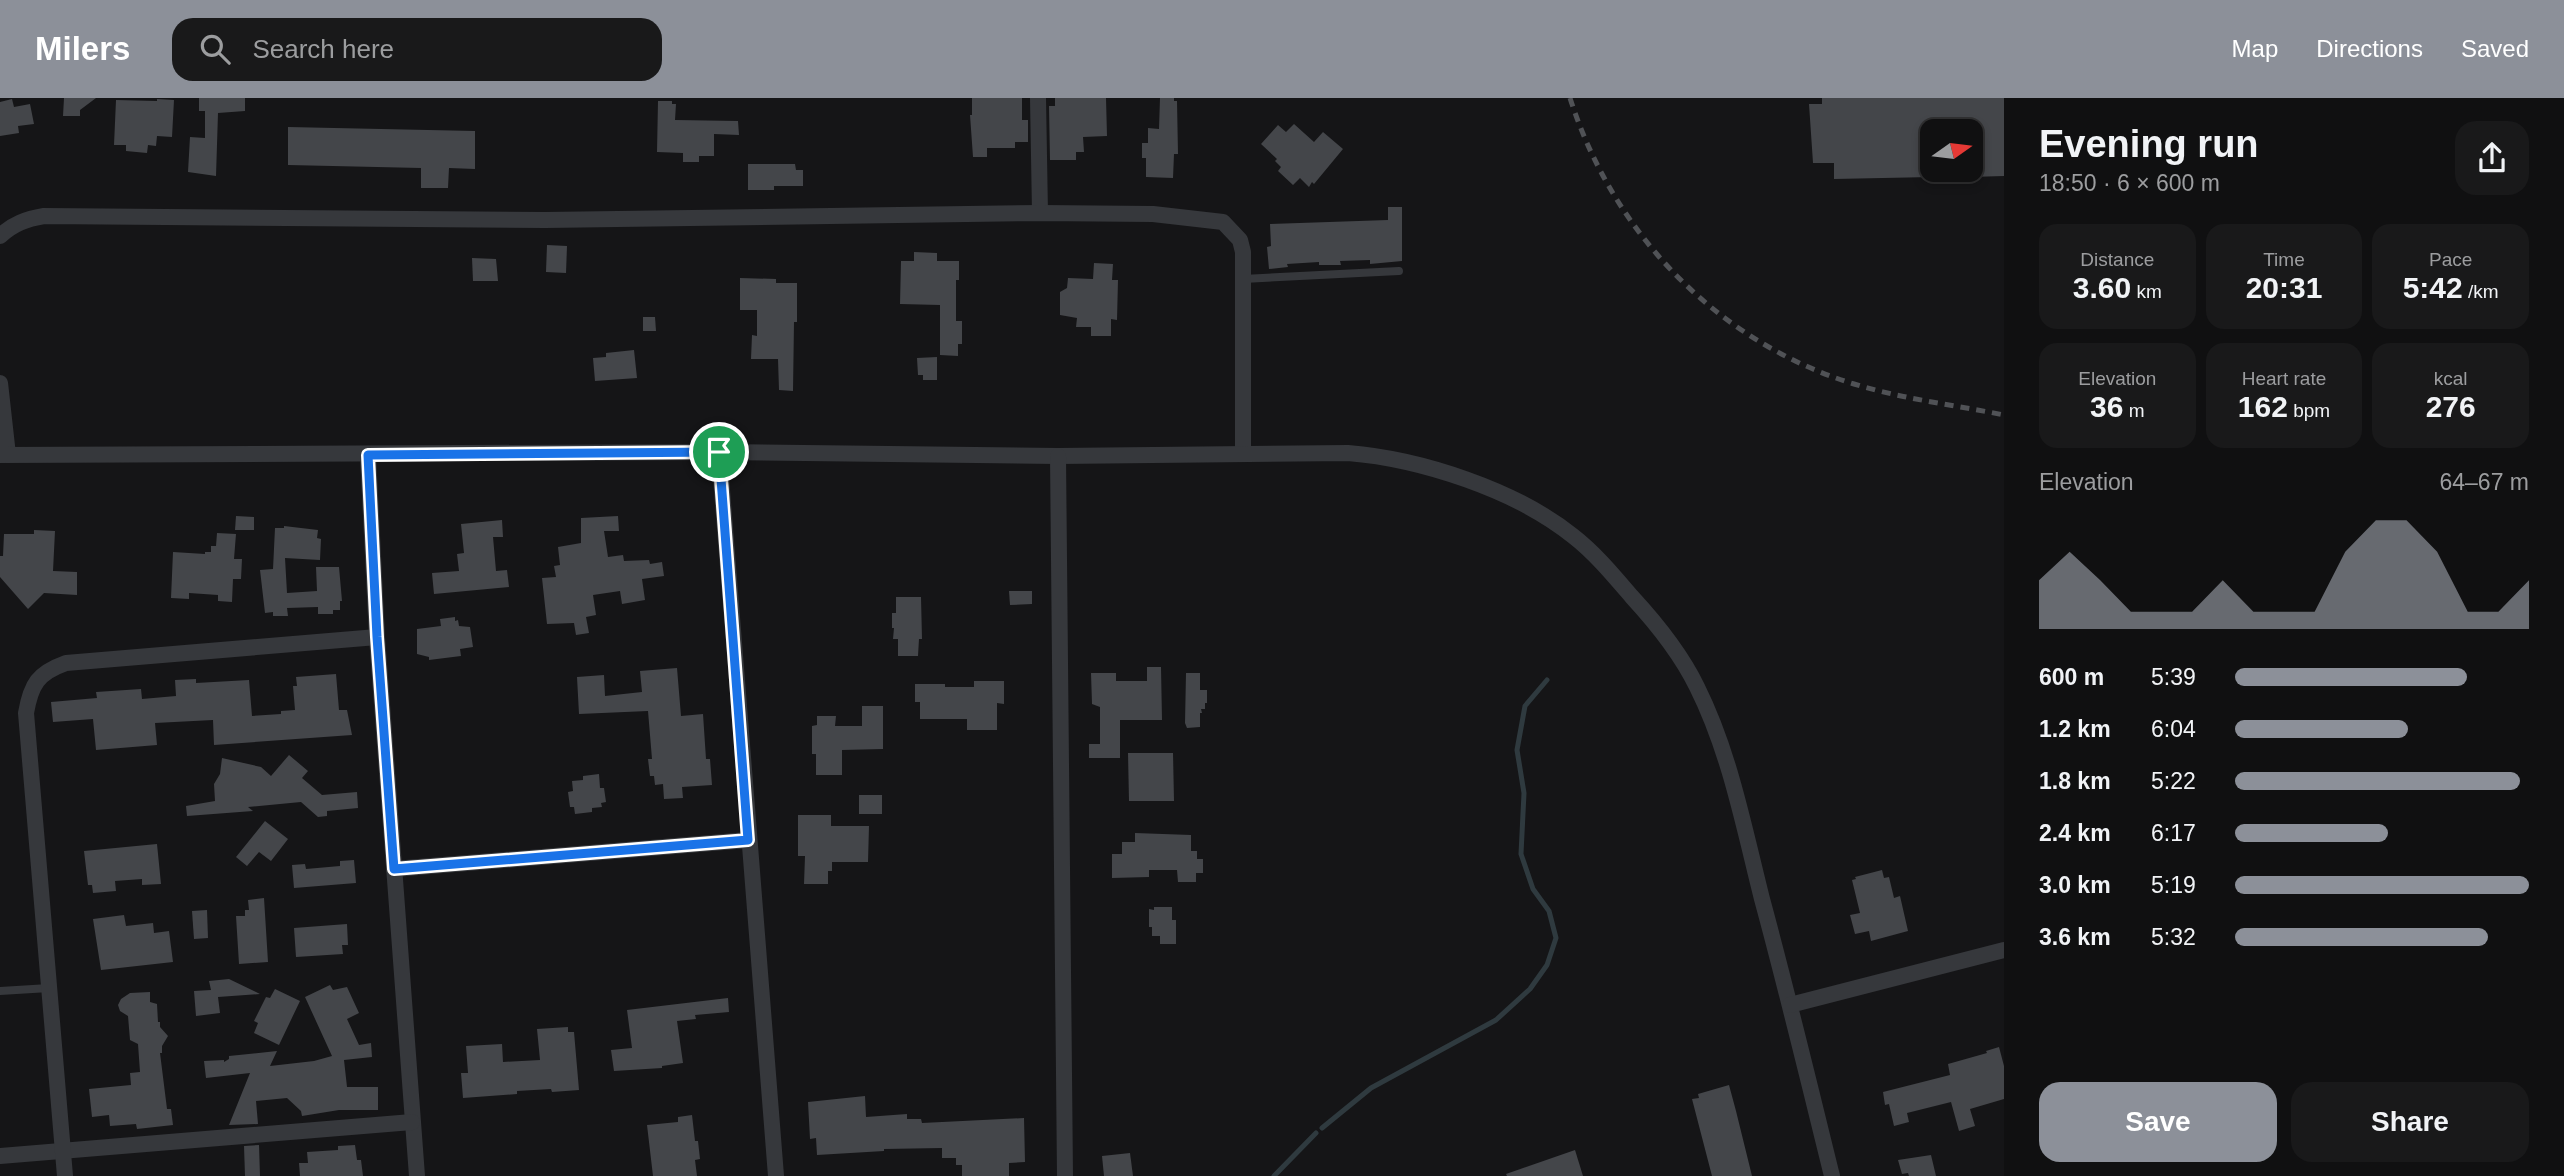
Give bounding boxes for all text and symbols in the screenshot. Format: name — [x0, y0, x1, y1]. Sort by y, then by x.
search box — [172, 18, 662, 81]
text: Milers — [35, 30, 130, 67]
icon: search — [196, 30, 234, 68]
text: Search here — [252, 34, 394, 64]
text: Map — [2232, 35, 2278, 62]
text: Directions — [2316, 35, 2423, 62]
text: Saved — [2461, 35, 2529, 62]
north arrow — [1920, 119, 1983, 182]
map controls — [1920, 119, 1983, 182]
button: share — [2455, 121, 2529, 195]
text: Evening run — [2039, 123, 2259, 165]
text: 18:50 · 6 × 600 m — [2039, 170, 2220, 196]
text: Distance — [2080, 249, 2154, 270]
text: Time — [2263, 249, 2305, 270]
text: Pace — [2429, 249, 2472, 270]
text: 3.60 — [2073, 271, 2131, 304]
text: 20:31 — [2246, 271, 2322, 304]
text: 5:42 — [2403, 271, 2463, 304]
text: km — [2131, 281, 2162, 302]
text: /km — [2463, 281, 2499, 302]
text: Elevation — [2078, 368, 2156, 389]
text: Heart rate — [2242, 368, 2326, 389]
text: kcal — [2434, 368, 2468, 389]
text: 36 — [2090, 390, 2123, 423]
text: 162 — [2238, 390, 2288, 423]
text: 276 — [2426, 390, 2476, 423]
text: m — [2123, 400, 2145, 421]
text: bpm — [2288, 400, 2330, 421]
pin — [689, 422, 749, 482]
icon: arrive — [700, 433, 738, 471]
text: Elevation — [2039, 469, 2134, 495]
text: 64–67 m — [2439, 469, 2529, 495]
text: 600 m — [2039, 664, 2104, 690]
text: 5:39 — [2151, 664, 2196, 690]
text: 1.2 km — [2039, 716, 2111, 742]
text: 6:04 — [2151, 716, 2196, 742]
text: 1.8 km — [2039, 768, 2111, 794]
text: 5:22 — [2151, 768, 2196, 794]
text: 2.4 km — [2039, 820, 2111, 846]
text: 6:17 — [2151, 820, 2196, 846]
text: 3.0 km — [2039, 872, 2111, 898]
text: 5:19 — [2151, 872, 2196, 898]
text: 3.6 km — [2039, 924, 2111, 950]
text: 5:32 — [2151, 924, 2196, 950]
button: Save — [2039, 1082, 2277, 1162]
button: Share — [2291, 1082, 2529, 1162]

